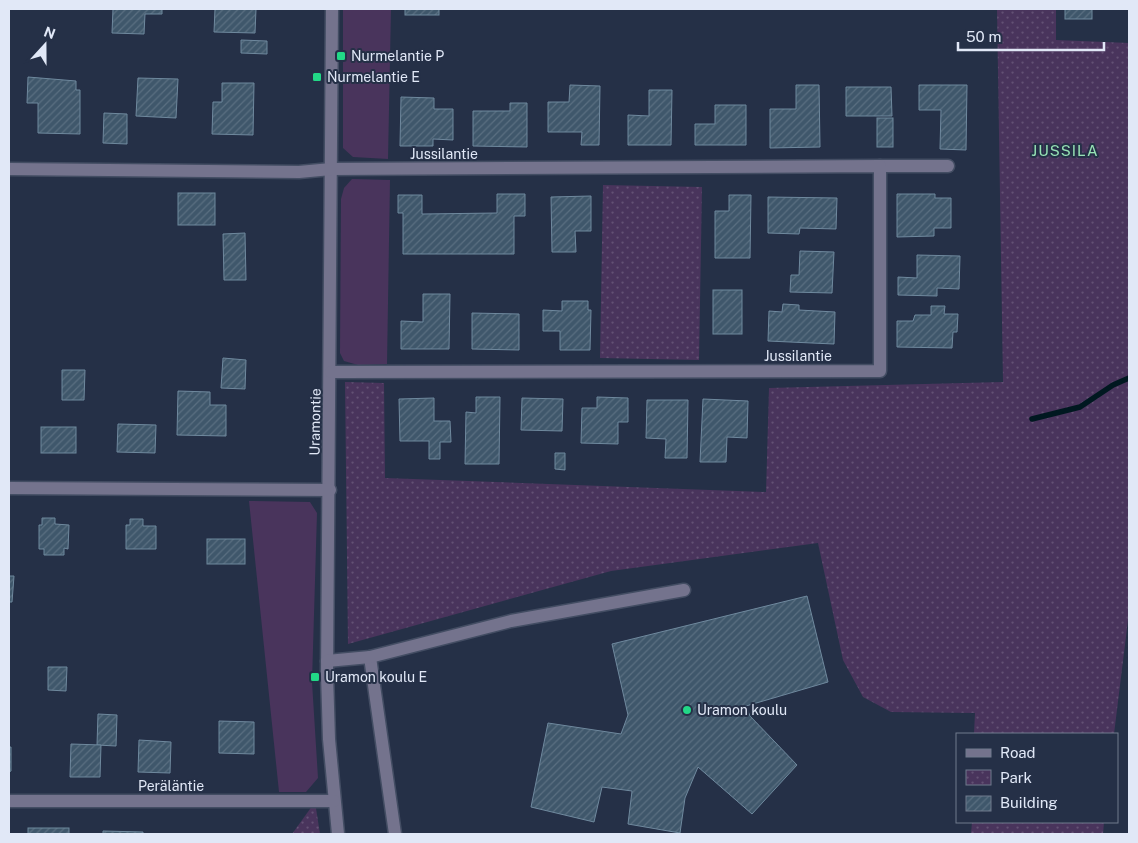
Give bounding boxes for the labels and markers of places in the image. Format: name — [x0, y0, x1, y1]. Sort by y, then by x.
place label: Nurmelantie P — [351, 48, 444, 64]
marker: Nurmelantie P — [335, 50, 347, 62]
place label: Nurmelantie E — [327, 69, 420, 85]
marker: Nurmelantie E — [311, 71, 323, 83]
place label: Uramon koulu E — [325, 669, 427, 685]
marker: Uramon koulu E — [309, 671, 321, 683]
place label: Uramon koulu — [697, 702, 787, 718]
marker: Uramon koulu — [681, 704, 693, 716]

